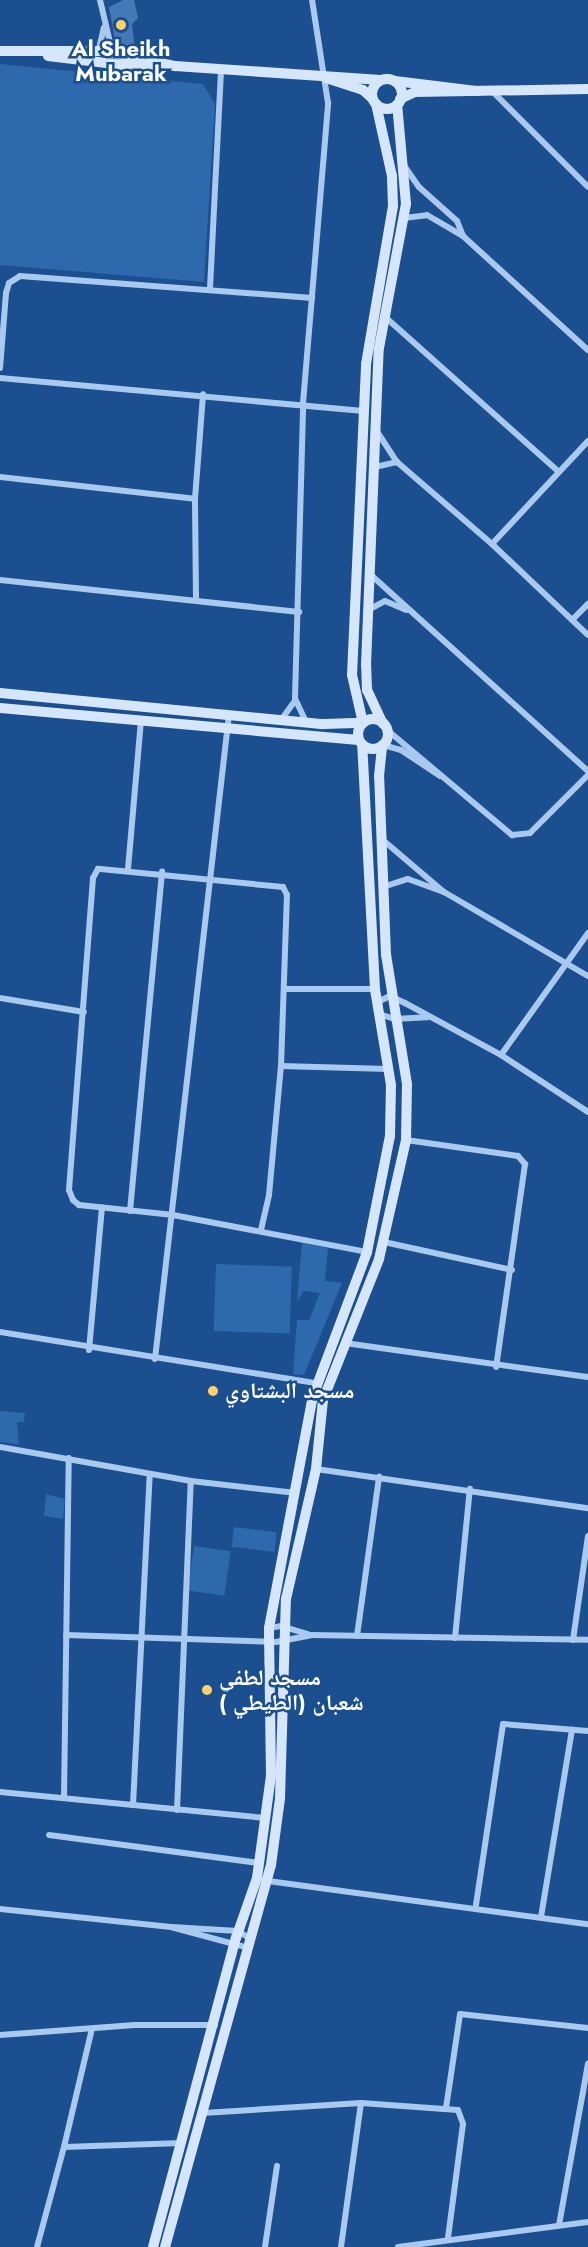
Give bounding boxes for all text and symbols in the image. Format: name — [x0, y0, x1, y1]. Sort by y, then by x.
marker: Al Sheikh Mubarak — [114, 18, 128, 32]
place label: Al Sheikh Mubarak — [72, 35, 170, 86]
place label: مسجد البشتاوي — [225, 1378, 354, 1404]
marker: مسجد البشتاوي — [206, 1384, 220, 1398]
place label: مسجد لطفي شعبان (الطيطي ) — [219, 1664, 364, 1716]
marker: مسجد لطفي شعبان (الطيطي ) — [200, 1683, 214, 1697]

